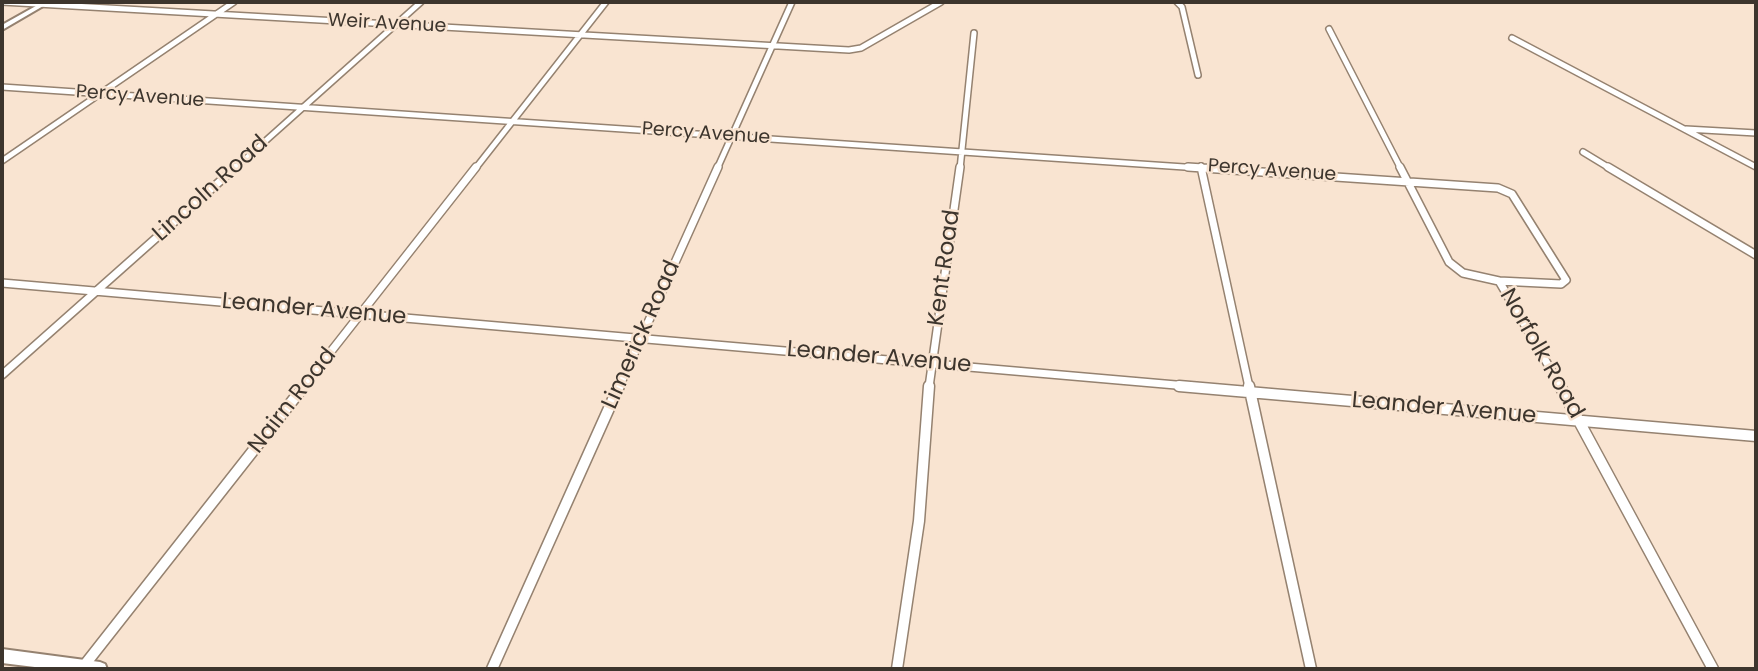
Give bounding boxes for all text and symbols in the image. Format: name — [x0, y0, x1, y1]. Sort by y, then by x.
street label: Weir Avenue — [327, 10, 447, 38]
street label: Percy Avenue — [75, 81, 205, 113]
street label: Percy Avenue — [641, 118, 771, 150]
street label: Lincoln Road — [148, 130, 274, 248]
street label: Percy Avenue — [1207, 155, 1337, 187]
street label: Kent Road — [923, 208, 967, 328]
street label: Limerick Road — [597, 257, 687, 413]
street label: Norfolk Road — [1493, 284, 1589, 424]
street label: Leander Avenue — [220, 288, 408, 332]
street label: Leander Avenue — [785, 336, 973, 380]
street label: Nairn Road — [243, 343, 343, 459]
street label: Leander Avenue — [1350, 387, 1538, 431]

